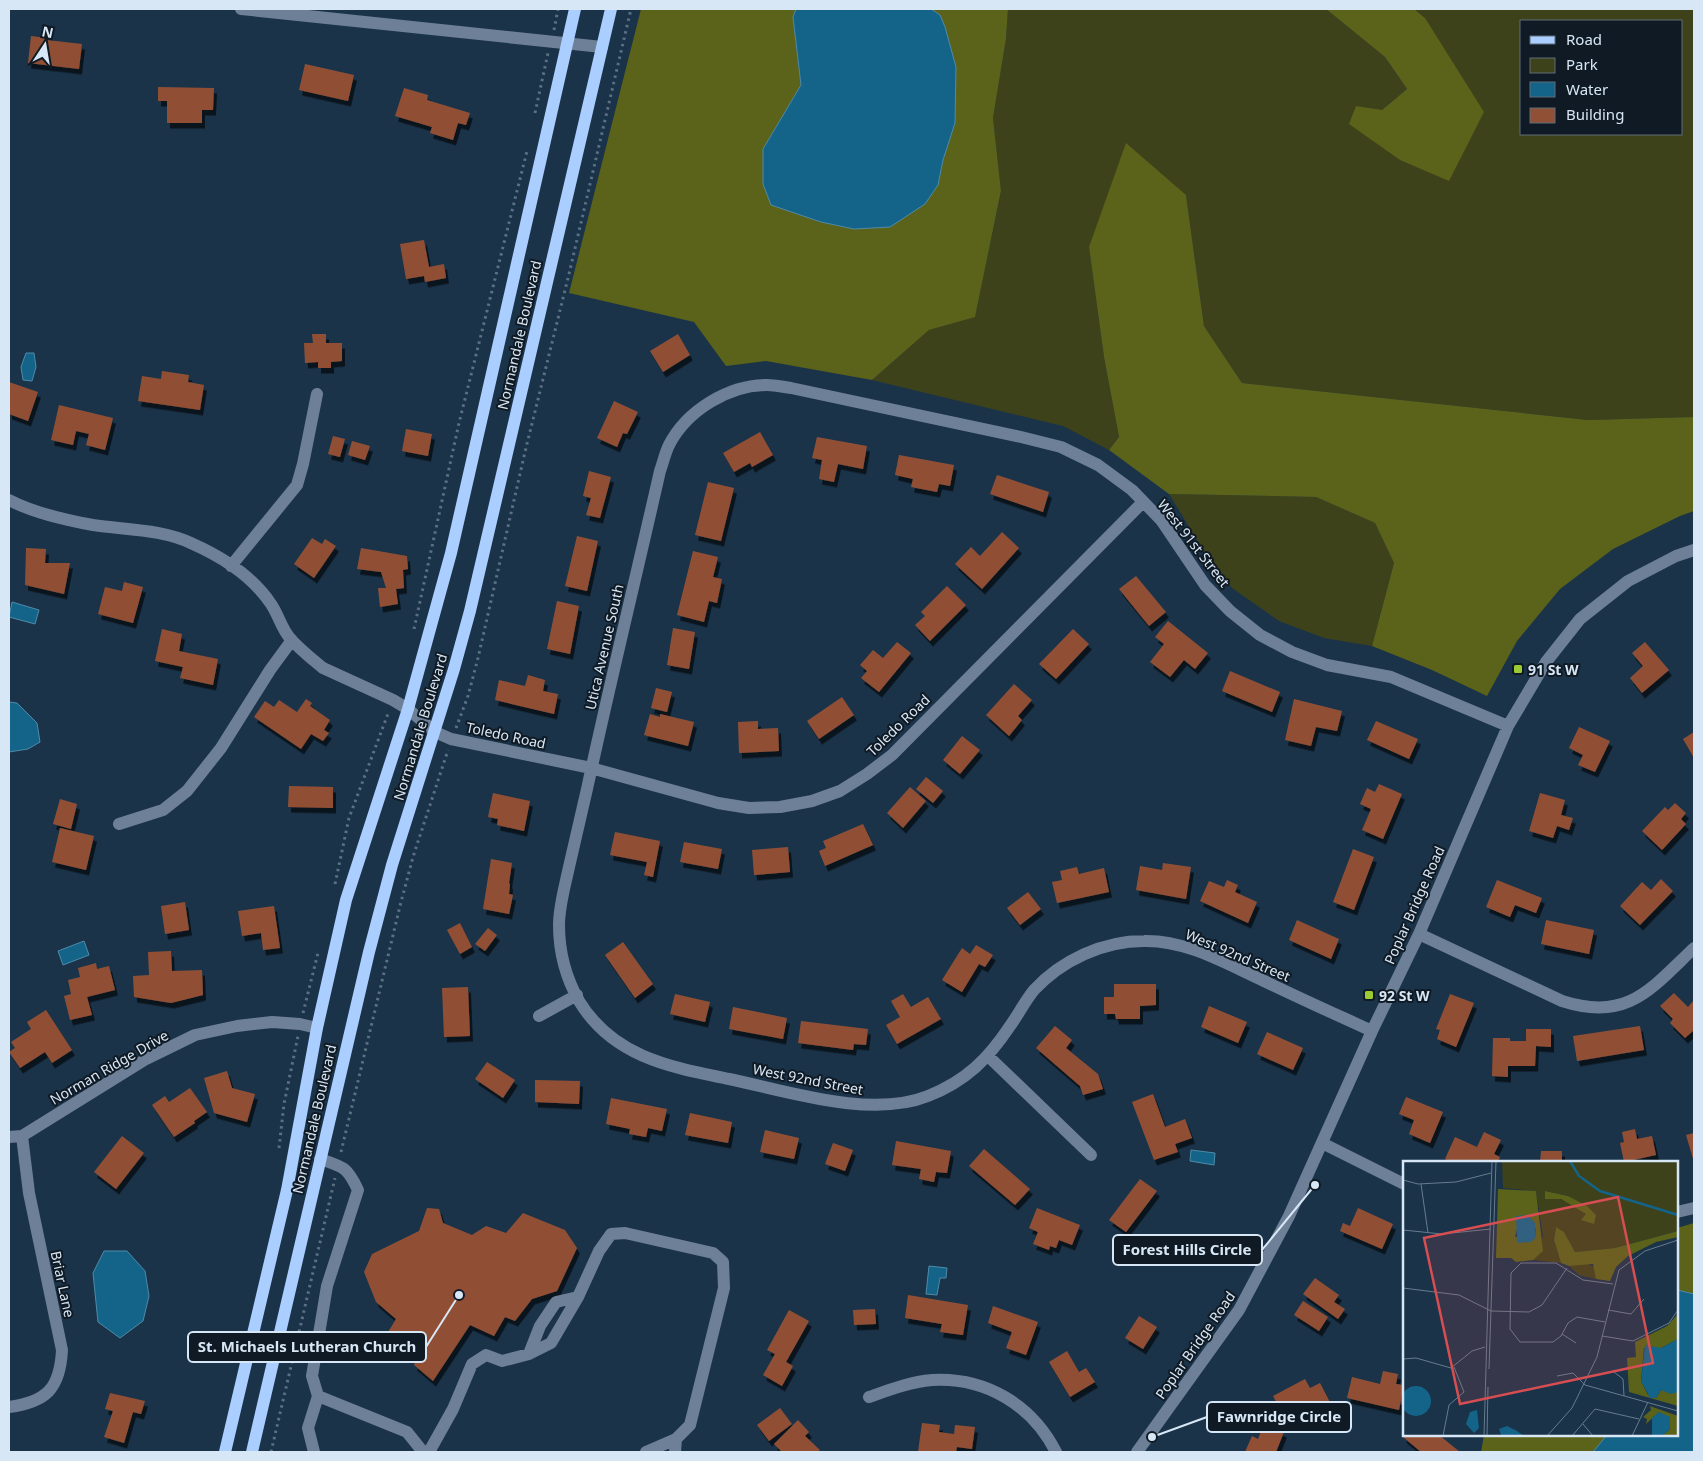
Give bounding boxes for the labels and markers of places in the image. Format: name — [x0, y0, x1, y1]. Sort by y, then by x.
place label: 91 St W — [1528, 660, 1579, 679]
marker: 91 St W — [1512, 663, 1524, 675]
place label: 92 St W — [1379, 986, 1430, 1005]
marker: 92 St W — [1363, 989, 1375, 1001]
callout: Forest Hills Circle — [1113, 1235, 1262, 1265]
callout: St. Michaels Lutheran Church — [188, 1332, 426, 1362]
callout: Fawnridge Circle — [1207, 1402, 1351, 1432]

